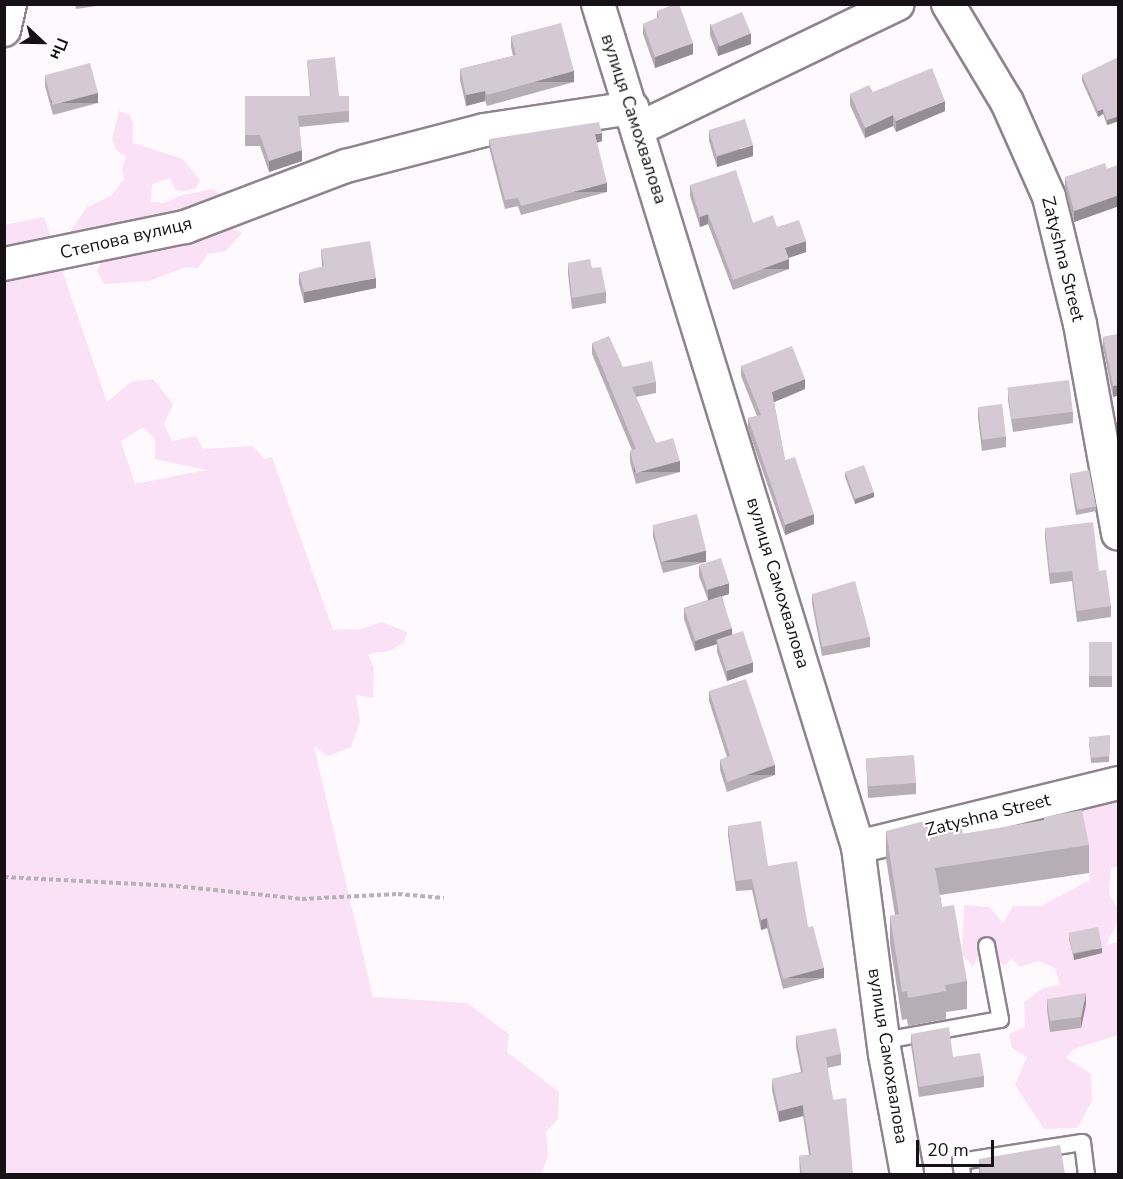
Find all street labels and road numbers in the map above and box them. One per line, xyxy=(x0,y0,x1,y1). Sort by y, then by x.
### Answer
street label: вулиця Самохвалова xyxy=(596,31,672,207)
street label: Zatyshna Street xyxy=(1037,194,1089,324)
street label: Степова вулиця xyxy=(58,212,194,264)
street label: вулиця Самохвалова xyxy=(742,495,814,671)
street label: Zatyshna Street xyxy=(923,789,1053,841)
street label: вулиця Самохвалова xyxy=(863,967,913,1145)

